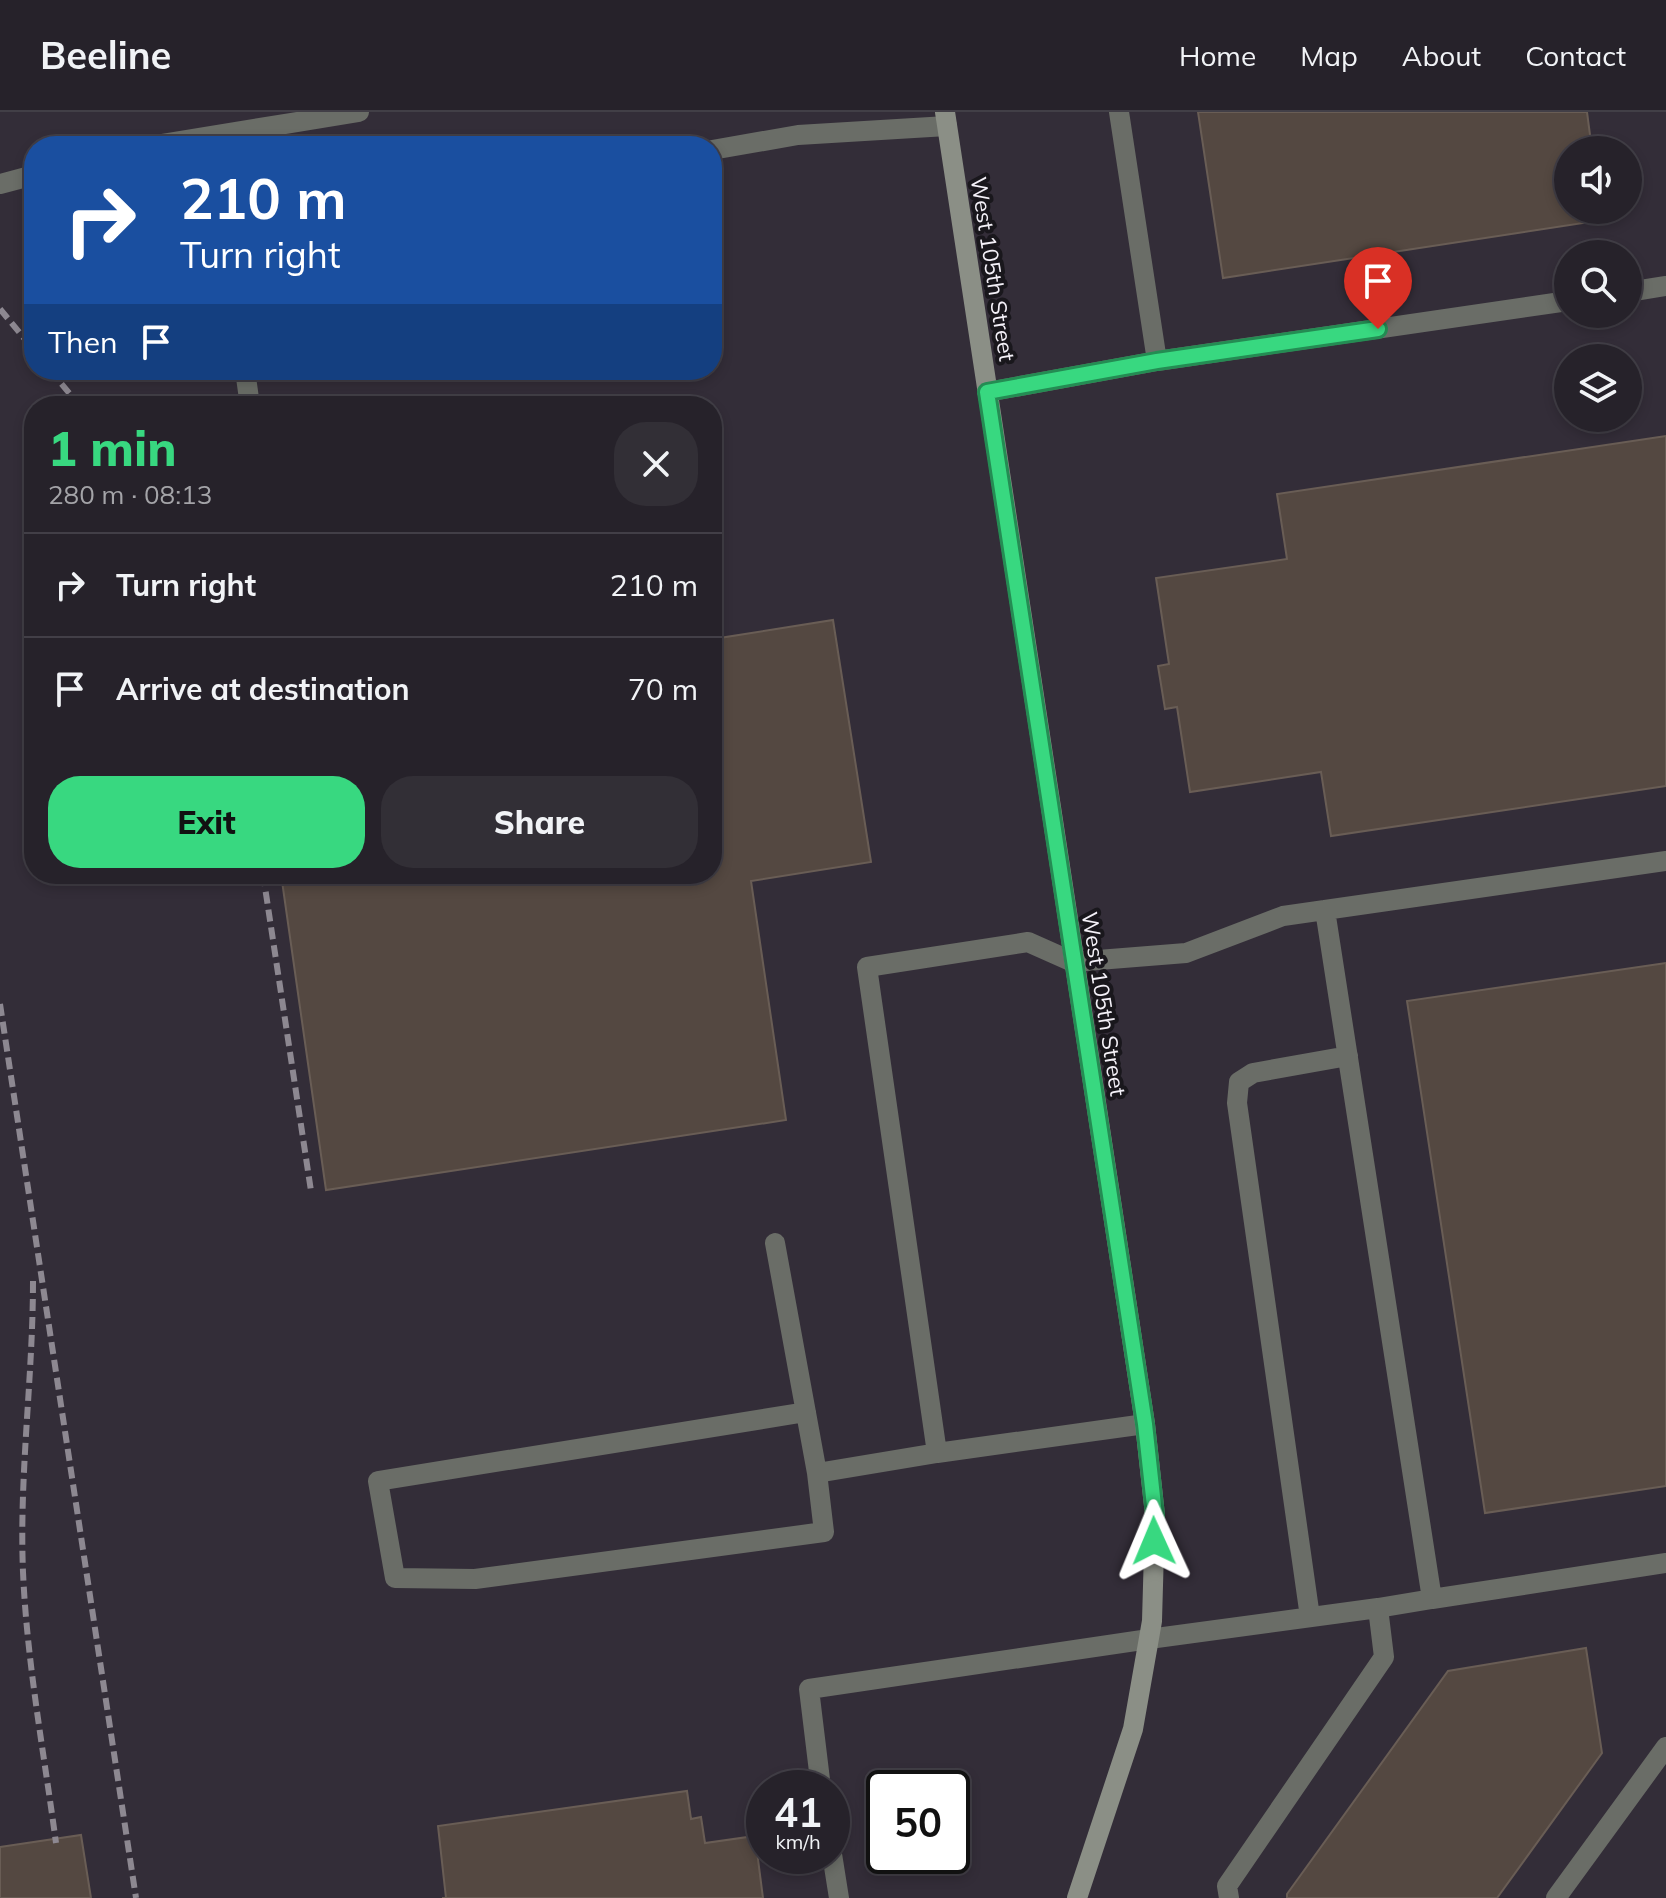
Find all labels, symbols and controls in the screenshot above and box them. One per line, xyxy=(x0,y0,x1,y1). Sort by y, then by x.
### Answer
text: Beeline xyxy=(40,31,171,79)
text: Home xyxy=(1179,38,1256,73)
text: Map xyxy=(1300,38,1358,73)
text: About xyxy=(1402,38,1481,73)
text: Contact xyxy=(1525,38,1626,73)
map controls xyxy=(1554,136,1642,432)
button: sound xyxy=(1554,136,1642,224)
text: 210 m xyxy=(180,163,347,233)
icon: right xyxy=(48,168,152,272)
street label: West 105th Street xyxy=(965,175,1021,363)
text: Turn right xyxy=(180,232,341,277)
button: search xyxy=(1554,240,1642,328)
pin xyxy=(1344,247,1412,329)
icon: arrive xyxy=(1356,259,1400,303)
icon: arrive xyxy=(134,320,178,364)
text: Then xyxy=(48,323,118,361)
button: layers xyxy=(1554,344,1642,432)
text: 1 min xyxy=(48,418,177,478)
button: close xyxy=(614,422,698,506)
text: 280 m · 08:13 xyxy=(48,478,212,511)
icon: right xyxy=(48,563,92,607)
text: Turn right xyxy=(116,566,256,604)
text: 210 m xyxy=(610,566,698,604)
icon: arrive xyxy=(48,667,92,711)
text: Arrive at destination xyxy=(116,670,410,708)
text: 70 m xyxy=(628,670,698,708)
button: Exit xyxy=(48,776,365,868)
button: Share xyxy=(381,776,698,868)
street label: West 105th Street xyxy=(1076,910,1132,1098)
position arrow xyxy=(1112,1499,1196,1583)
speed limit sign: 50 xyxy=(866,1770,970,1874)
text: 41 xyxy=(774,1787,822,1837)
text: km/h xyxy=(775,1829,821,1854)

